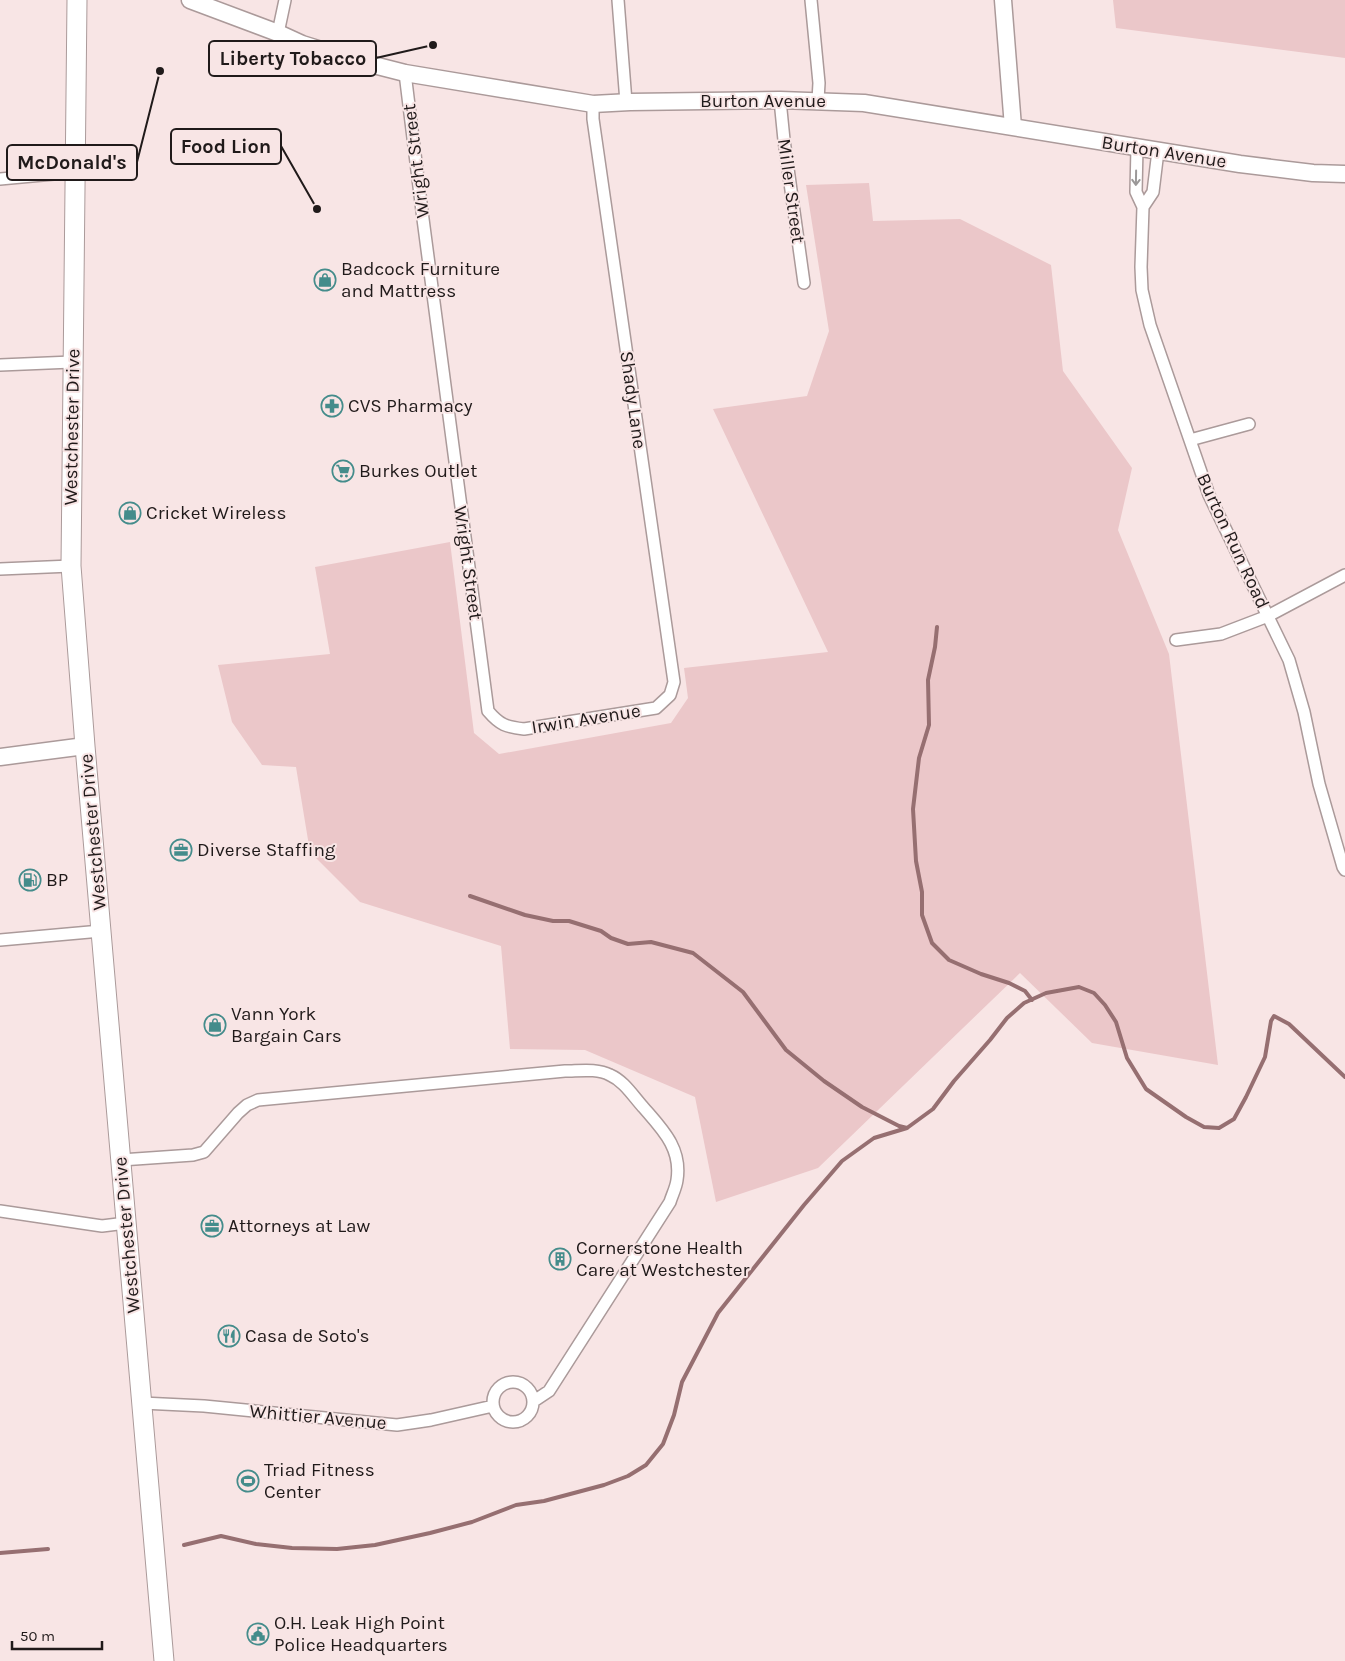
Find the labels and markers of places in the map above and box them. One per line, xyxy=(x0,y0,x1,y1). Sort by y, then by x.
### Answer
callout: Liberty Tobacco xyxy=(209,41,376,76)
callout: Food Lion xyxy=(171,129,281,164)
callout: McDonald's xyxy=(7,145,137,180)
place label: Badcock Furniture and Mattress xyxy=(341,258,500,302)
shop icon: Badcock Furniture and Mattress xyxy=(313,268,337,292)
pharmacy icon: CVS Pharmacy xyxy=(320,394,344,418)
place label: CVS Pharmacy xyxy=(348,395,473,417)
supermarket icon: Burkes Outlet xyxy=(331,459,355,483)
place label: Burkes Outlet xyxy=(359,460,477,482)
shop icon: Cricket Wireless xyxy=(118,501,142,525)
place label: Cricket Wireless xyxy=(146,502,286,524)
office icon: Diverse Staffing xyxy=(169,838,193,862)
place label: Diverse Staffing xyxy=(197,839,336,861)
fuel station icon: BP xyxy=(18,868,42,892)
place label: BP xyxy=(46,869,68,891)
place label: Vann York Bargain Cars xyxy=(231,1003,342,1047)
shop icon: Vann York Bargain Cars xyxy=(203,1013,227,1037)
office icon: Attorneys at Law xyxy=(200,1214,224,1238)
place label: Attorneys at Law xyxy=(228,1215,370,1237)
place label: Cornerstone Health Care at Westchester xyxy=(576,1237,750,1281)
building icon: Cornerstone Health Care at Westchester xyxy=(548,1247,572,1271)
restaurant icon: Casa de Soto's xyxy=(217,1324,241,1348)
place label: Casa de Soto's xyxy=(245,1325,370,1347)
place label: Triad Fitness Center xyxy=(264,1459,375,1503)
sports icon: Triad Fitness Center xyxy=(236,1469,260,1493)
place label: O.H. Leak High Point Police Headquarters xyxy=(274,1612,448,1656)
public building icon: O.H. Leak High Point Police Headquarters xyxy=(246,1622,270,1646)

